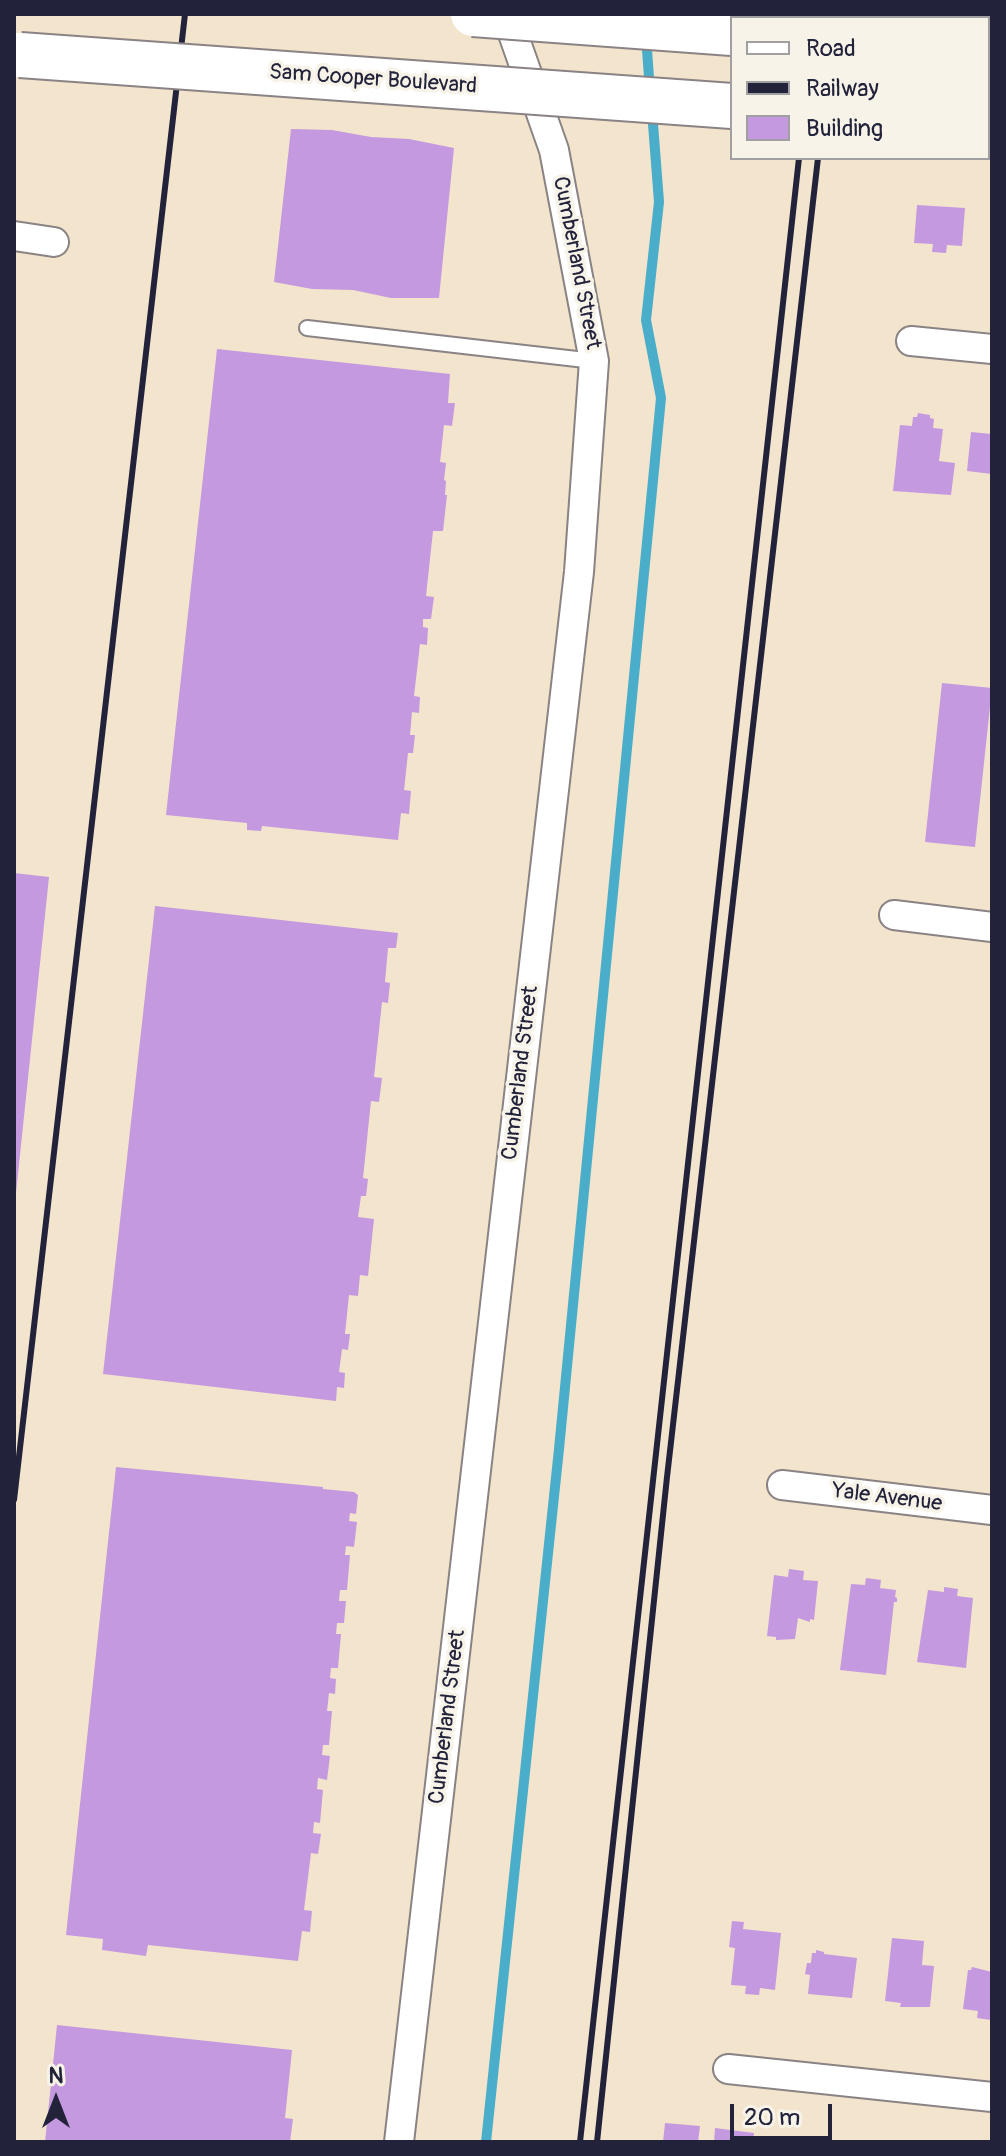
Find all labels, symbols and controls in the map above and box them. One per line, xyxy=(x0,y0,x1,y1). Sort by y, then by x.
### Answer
legend xyxy=(730,16,990,160)
text: Road xyxy=(806,34,856,63)
street label: Sam Cooper Boulevard xyxy=(268,60,478,100)
text: Railway xyxy=(806,74,879,103)
text: Building xyxy=(806,114,883,143)
street label: Cumberland Street xyxy=(546,174,606,352)
street label: Cumberland Street xyxy=(497,984,545,1162)
street label: Yale Avenue xyxy=(830,1478,944,1518)
street label: Cumberland Street xyxy=(424,1628,472,1806)
north arrow xyxy=(16,2060,96,2140)
text: N xyxy=(49,2062,63,2090)
scale bar xyxy=(734,2088,836,2138)
text: 20 m xyxy=(744,2103,800,2132)

